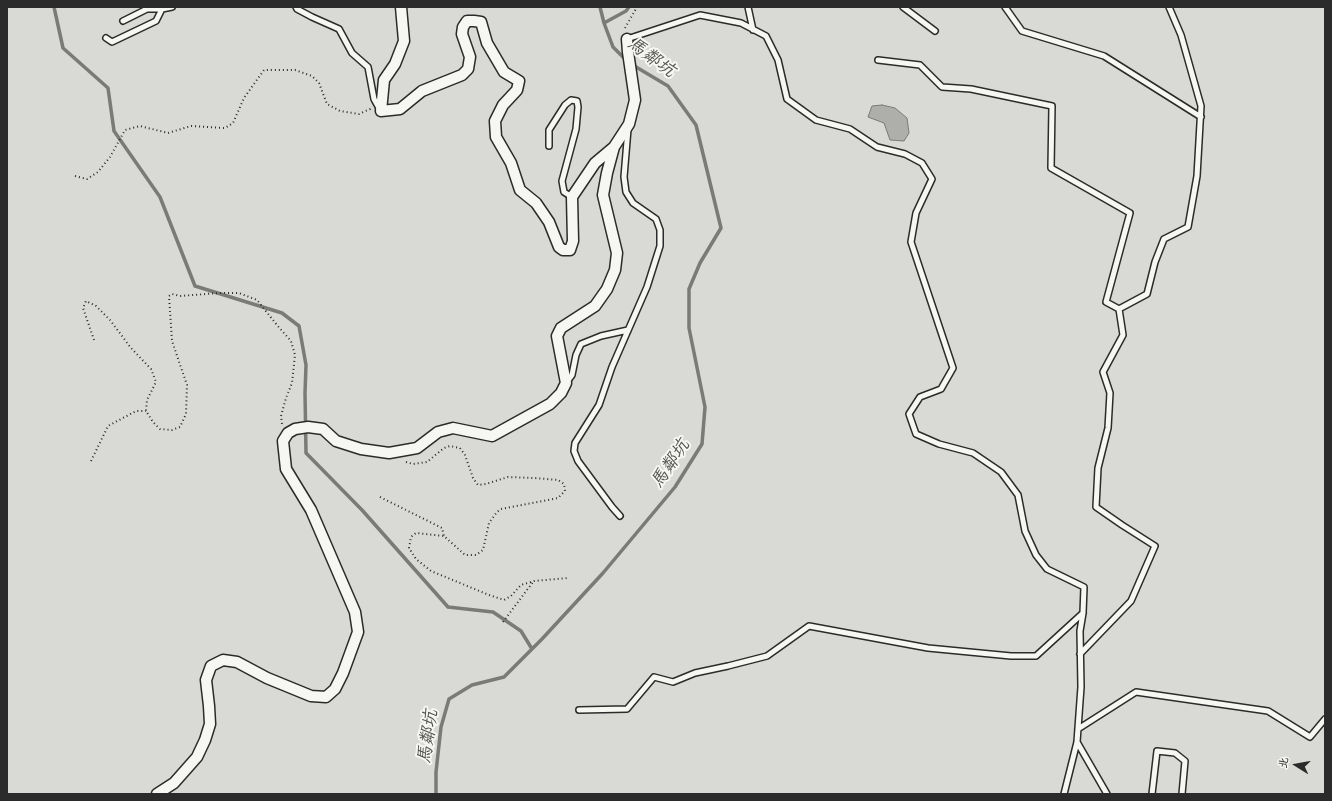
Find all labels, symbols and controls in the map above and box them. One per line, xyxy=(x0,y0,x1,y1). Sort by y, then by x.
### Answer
water label: 馬鄰坑 xyxy=(622,34,678,84)
water label: 馬鄰坑 xyxy=(648,437,696,493)
water label: 馬鄰坑 xyxy=(416,709,444,765)
north arrow xyxy=(1276,745,1316,785)
text: 北 xyxy=(1275,756,1293,770)

